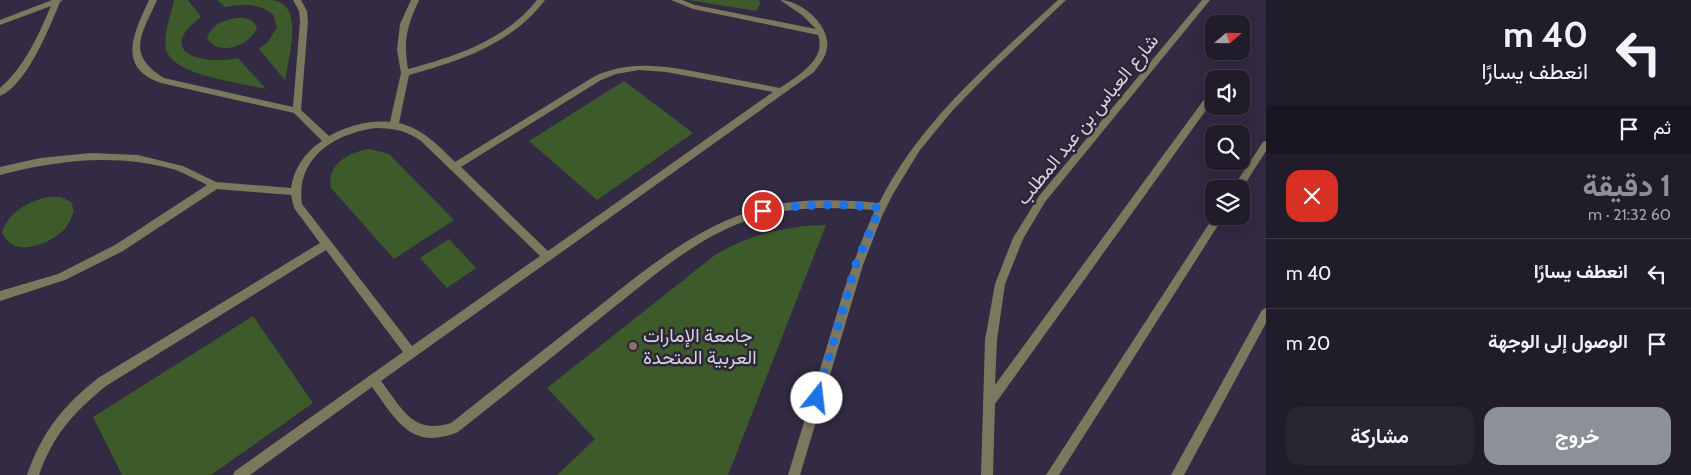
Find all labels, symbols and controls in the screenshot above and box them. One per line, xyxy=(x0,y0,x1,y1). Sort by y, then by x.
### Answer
text: 40 m xyxy=(1503,13,1588,56)
north arrow xyxy=(1205,15,1250,60)
map controls xyxy=(1205,15,1250,225)
icon: left xyxy=(1606,20,1671,85)
street label: شارع العباس بن عبد المطلب xyxy=(1011,29,1164,210)
text: انعطف يسارًا xyxy=(1481,58,1588,85)
button: sound xyxy=(1205,70,1250,115)
icon: arrive xyxy=(1615,115,1643,143)
text: ثم xyxy=(1653,116,1671,139)
button: search xyxy=(1205,125,1250,170)
text: 1 دقيقة xyxy=(1582,167,1671,204)
button: close xyxy=(1286,170,1338,222)
button: layers xyxy=(1205,180,1250,225)
pin xyxy=(742,190,784,232)
icon: arrive xyxy=(749,197,777,225)
text: 60 m · 21:32 xyxy=(1588,205,1671,224)
text: انعطف يسارًا xyxy=(1534,260,1628,283)
icon: left xyxy=(1643,260,1671,288)
text: 40 m xyxy=(1286,262,1331,285)
place label: جامعة الإمارات العربية المتحدة xyxy=(643,324,757,369)
text: الوصول إلى الوجهة xyxy=(1488,330,1628,353)
icon: arrive xyxy=(1643,330,1671,358)
text: 20 m xyxy=(1286,332,1330,355)
marker: جامعة الإمارات العربية المتحدة xyxy=(627,340,639,352)
position arrow xyxy=(790,371,842,423)
button: مشاركة xyxy=(1286,407,1474,465)
button: خروج xyxy=(1484,407,1671,465)

